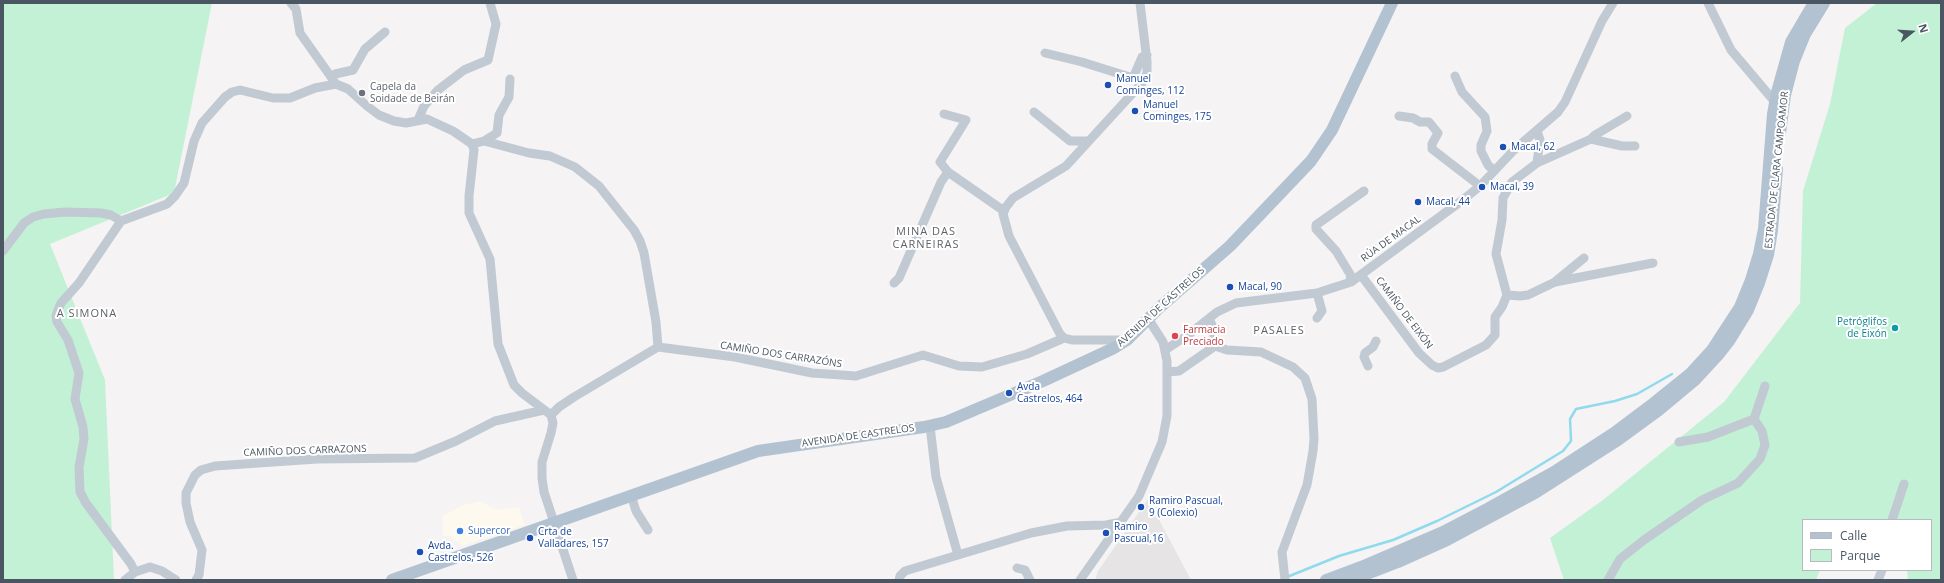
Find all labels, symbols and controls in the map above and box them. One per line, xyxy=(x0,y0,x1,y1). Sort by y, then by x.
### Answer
north arrow xyxy=(1892,12,1932,52)
text: N xyxy=(1915,22,1932,35)
place label: Manuel Cominges, 112 xyxy=(1116,73,1184,96)
marker: Manuel Cominges, 112 xyxy=(1103,80,1113,90)
place label: Capela da Soidade de Beirán xyxy=(370,81,455,104)
marker: Capela da Soidade de Beirán xyxy=(357,88,367,98)
street label: ESTRADA DE CLARA CAMPOAMOR xyxy=(1763,91,1791,249)
place label: Manuel Cominges, 175 xyxy=(1143,99,1211,122)
marker: Manuel Cominges, 175 xyxy=(1130,106,1140,116)
place label: Macal, 62 xyxy=(1511,141,1555,153)
marker: Macal, 62 xyxy=(1498,142,1508,152)
place label: Macal, 39 xyxy=(1490,181,1534,193)
marker: Macal, 39 xyxy=(1477,182,1487,192)
place label: Macal, 44 xyxy=(1426,196,1470,208)
marker: Macal, 44 xyxy=(1413,197,1423,207)
street label: RÚA DE MACAL xyxy=(1359,213,1423,265)
district label: MINA DAS CARNEIRAS xyxy=(893,225,959,251)
street label: AVENIDA DE CASTRELOS xyxy=(1115,265,1207,349)
street label: CAMIÑO DE EIXÓN xyxy=(1373,275,1435,351)
place label: Macal, 90 xyxy=(1238,281,1282,293)
marker: Macal, 90 xyxy=(1225,282,1235,292)
district label: A SIMONA xyxy=(57,307,117,321)
place label: Petróglifos de Eixón xyxy=(1837,316,1887,340)
marker: Petróglifos de Eixón xyxy=(1890,323,1900,333)
place label: Farmacia Preciado xyxy=(1183,324,1225,348)
district label: PASALES xyxy=(1253,324,1305,338)
marker: Farmacia Preciado xyxy=(1170,331,1180,341)
street label: CAMIÑO DOS CARRAZÓNS xyxy=(719,339,843,371)
place label: Avda Castrelos, 464 xyxy=(1017,381,1083,404)
marker: Avda Castrelos, 464 xyxy=(1004,388,1014,398)
street label: AVENIDA DE CASTRELOS xyxy=(801,422,915,450)
street label: CAMIÑO DOS CARRAZONS xyxy=(243,443,367,459)
place label: Ramiro Pascual, 9 (Colexio) xyxy=(1149,495,1223,518)
marker: Ramiro Pascual, 9 (Colexio) xyxy=(1136,502,1146,512)
legend xyxy=(1802,519,1932,571)
place label: Ramiro Pascual,16 xyxy=(1114,521,1163,544)
place label: Supercor xyxy=(468,525,510,537)
marker: Supercor xyxy=(455,526,465,536)
place label: Crta de Valladares, 157 xyxy=(538,526,609,550)
text: Calle xyxy=(1840,527,1867,544)
marker: Ramiro Pascual,16 xyxy=(1101,528,1111,538)
marker: Crta de Valladares, 157 xyxy=(525,533,535,543)
place label: Avda. Castrelos, 526 xyxy=(428,540,494,564)
marker: Avda. Castrelos, 526 xyxy=(415,547,425,557)
text: Parque xyxy=(1840,547,1880,564)

